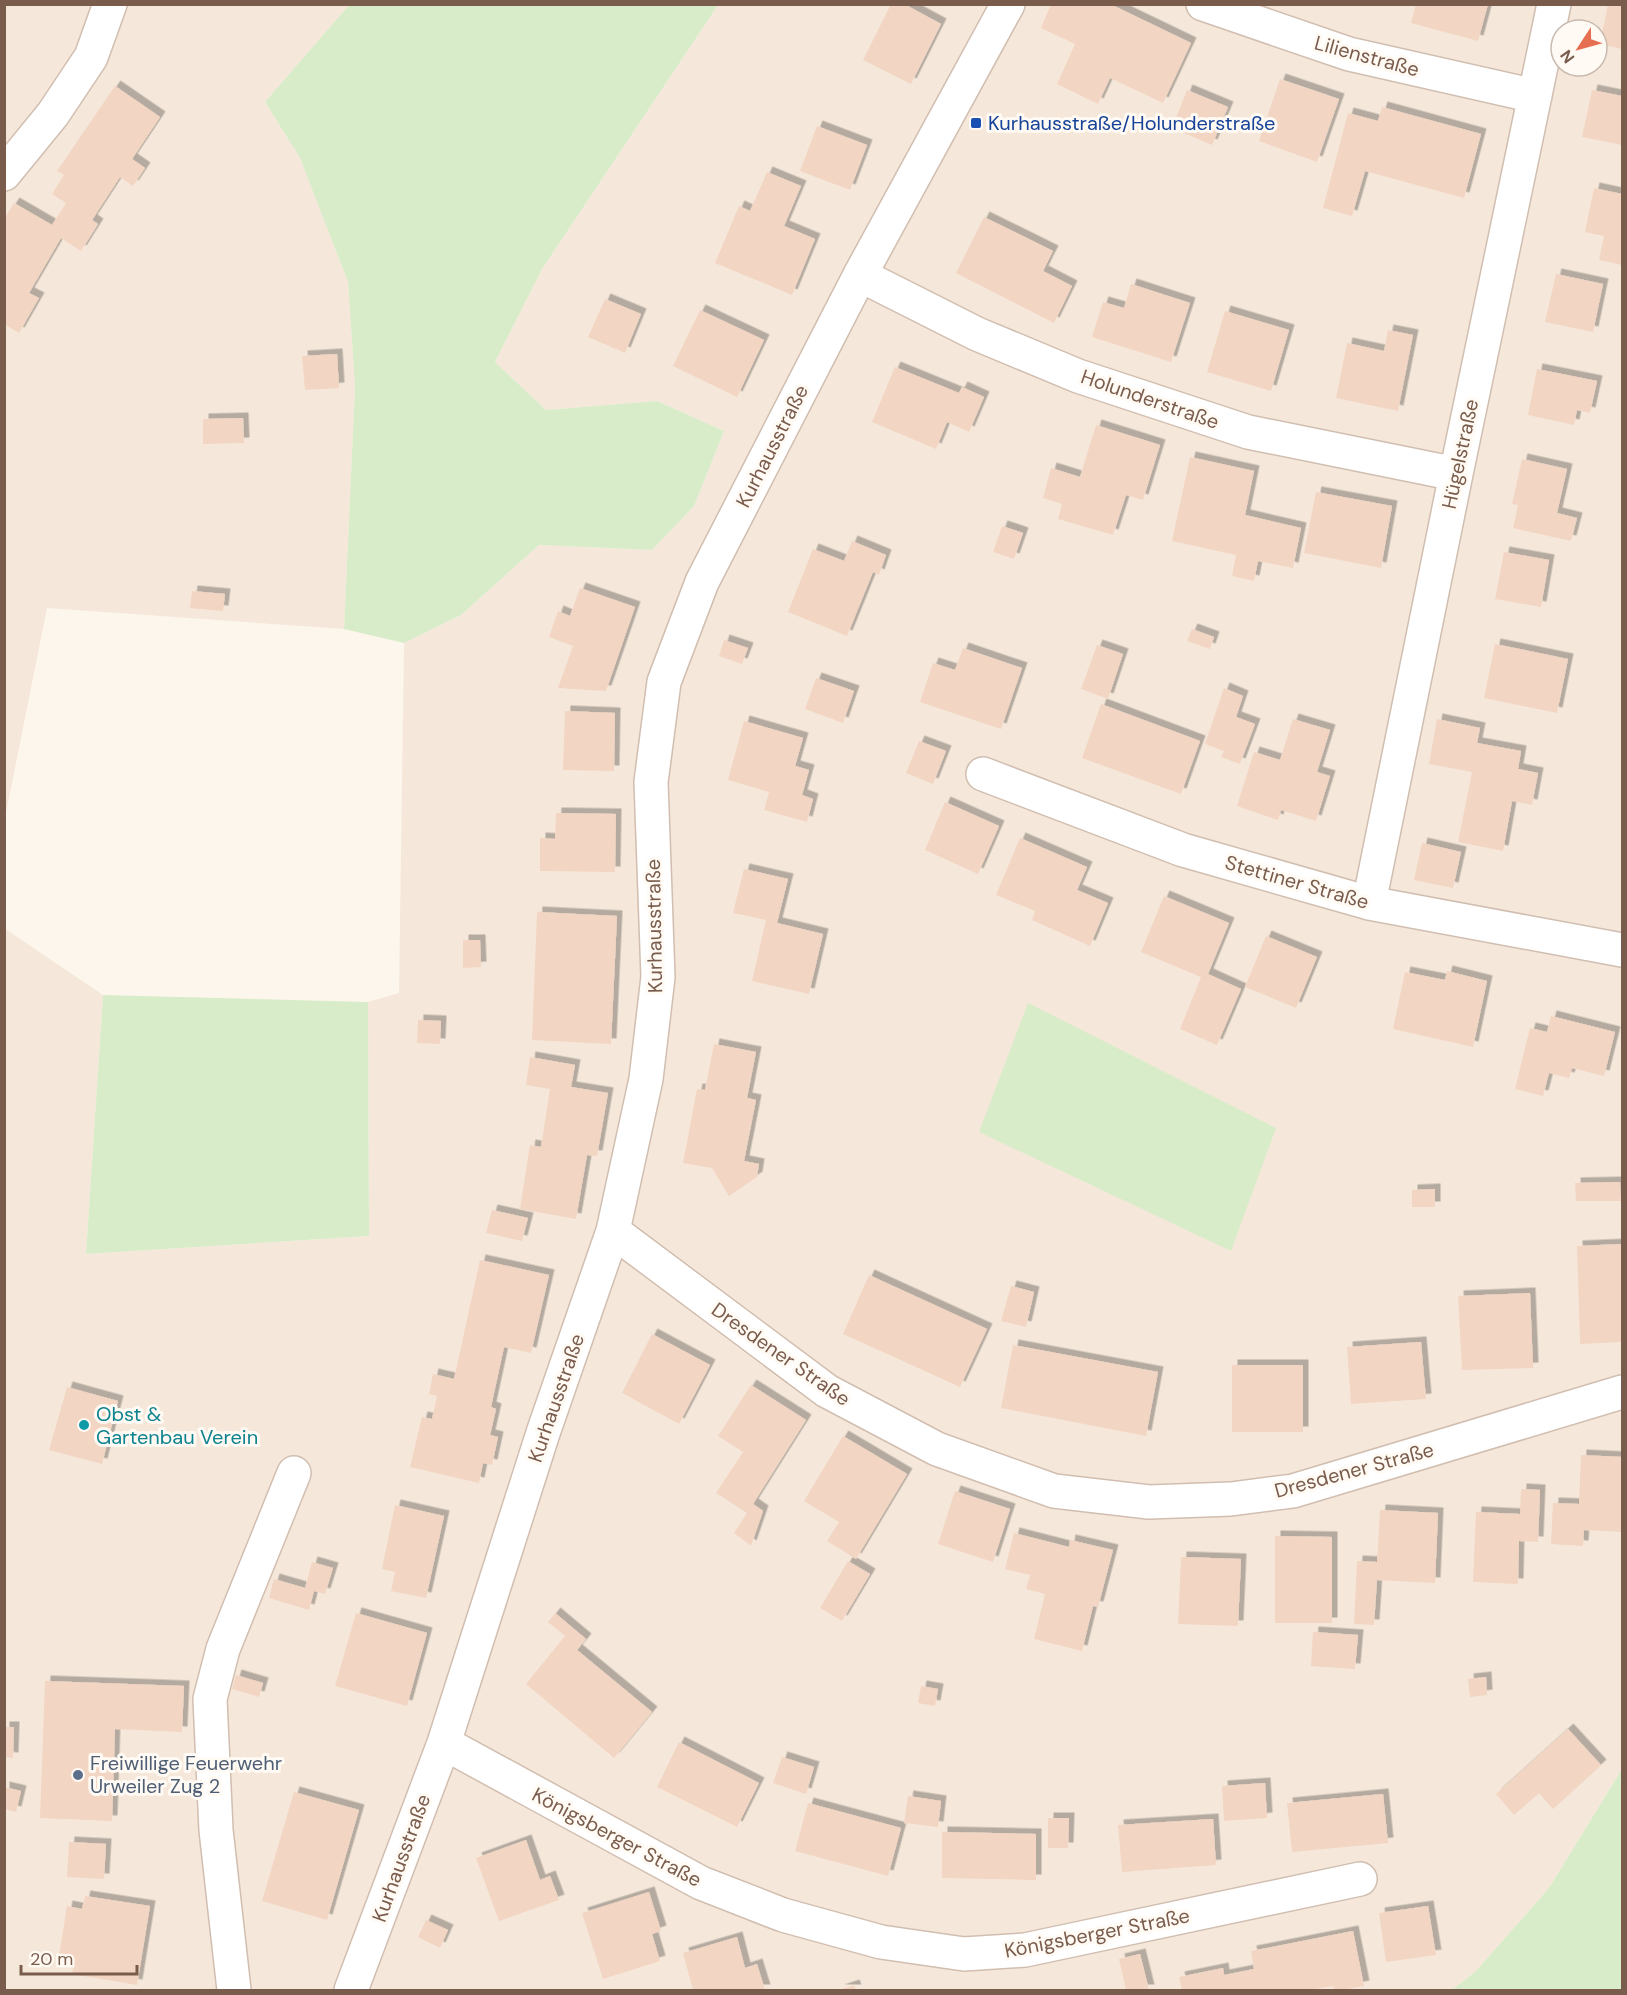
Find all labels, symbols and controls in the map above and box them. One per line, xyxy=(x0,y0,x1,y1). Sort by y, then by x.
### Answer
north arrow xyxy=(1549,18,1609,78)
street label: Lilienstraße xyxy=(1312,30,1422,82)
text: N xyxy=(1555,46,1579,67)
place label: Kurhausstraße/Holunderstraße xyxy=(988,110,1275,136)
marker: Kurhausstraße/Holunderstraße xyxy=(969,116,983,130)
street label: Holunderstraße xyxy=(1078,363,1222,435)
street label: Kurhausstraße xyxy=(730,380,814,512)
street label: Hügelstraße xyxy=(1436,397,1484,511)
street label: Stettiner Straße xyxy=(1222,849,1372,915)
street label: Kurhausstraße xyxy=(640,859,668,993)
street label: Dresdener Straße xyxy=(707,1296,855,1412)
street label: Kurhausstraße xyxy=(522,1330,590,1466)
place label: Obst & Gartenbau Verein xyxy=(96,1401,258,1450)
marker: Obst & Gartenbau Verein xyxy=(77,1418,91,1432)
street label: Dresdener Straße xyxy=(1272,1436,1436,1504)
place label: Freiwillige Feuerwehr Urweiler Zug 2 xyxy=(90,1750,282,1799)
marker: Freiwillige Feuerwehr Urweiler Zug 2 xyxy=(71,1768,85,1782)
street label: Königsberger Straße xyxy=(528,1781,706,1893)
street label: Kurhausstraße xyxy=(366,1791,436,1925)
street label: Königsberger Straße xyxy=(1002,1902,1192,1964)
scale bar xyxy=(21,1938,136,1976)
text: 20 m xyxy=(30,1947,73,1971)

